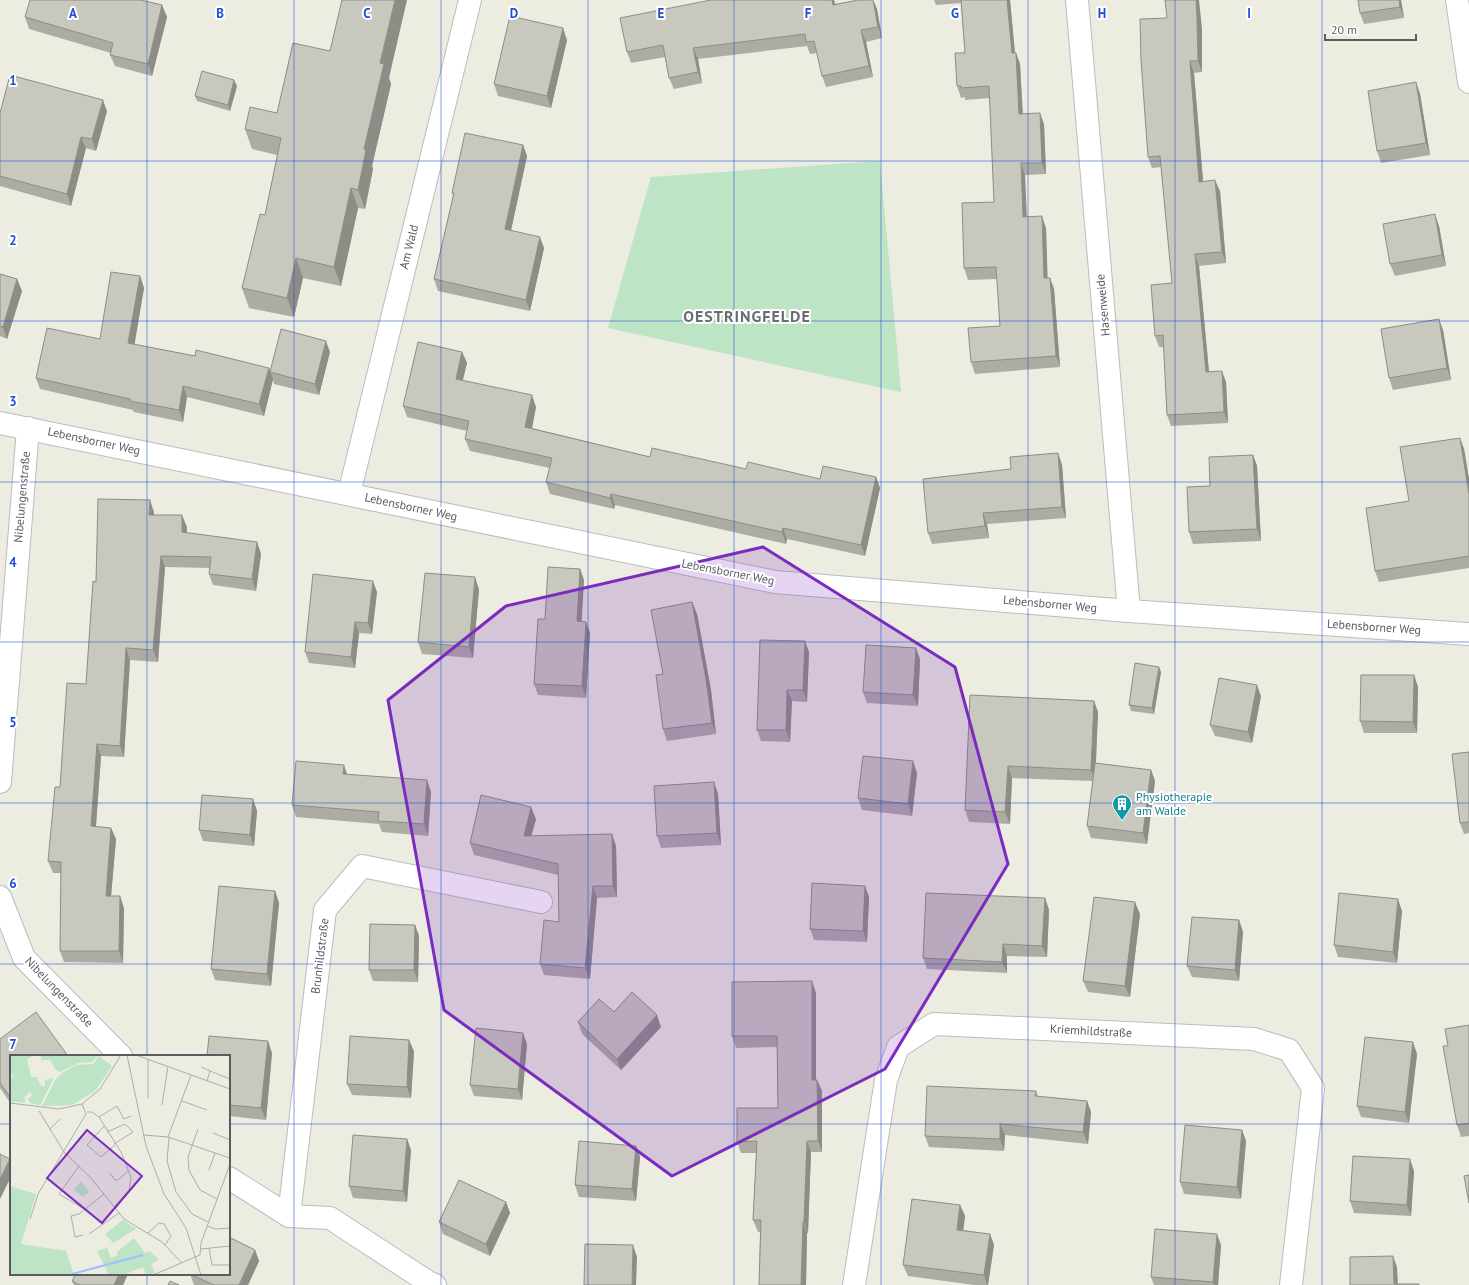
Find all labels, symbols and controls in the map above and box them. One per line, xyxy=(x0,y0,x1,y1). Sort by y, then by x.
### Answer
text: A xyxy=(69,5,77,22)
text: B xyxy=(216,5,224,22)
text: C xyxy=(363,5,371,22)
text: D xyxy=(510,5,518,22)
text: E xyxy=(658,5,665,22)
text: F xyxy=(805,5,812,22)
text: G xyxy=(951,5,959,22)
text: H xyxy=(1098,5,1106,22)
text: I xyxy=(1247,5,1251,22)
scale bar xyxy=(1325,16,1416,42)
text: 20 m xyxy=(1331,22,1357,37)
text: 1 xyxy=(9,72,17,89)
street label: Am Wald xyxy=(396,223,421,271)
text: 2 xyxy=(9,232,17,249)
street label: Hasenweide xyxy=(1092,273,1113,337)
district label: OESTRINGFELDE xyxy=(683,306,811,326)
text: 3 xyxy=(9,393,17,410)
street label: Lebensborner Weg xyxy=(46,423,142,458)
street label: Nibelungenstraße xyxy=(10,451,33,543)
street label: Lebensborner Weg xyxy=(363,489,459,524)
text: 4 xyxy=(9,554,17,571)
street label: Lebensborner Weg xyxy=(680,555,776,588)
street label: Lebensborner Weg xyxy=(1002,592,1098,615)
street label: Lebensborner Weg xyxy=(1326,616,1422,637)
text: 5 xyxy=(9,714,17,731)
place label: Physiotherapie am Walde xyxy=(1136,789,1212,818)
building icon: Physiotherapie am Walde xyxy=(1111,793,1133,821)
text: 6 xyxy=(9,875,17,892)
street label: Brunhildstraße xyxy=(307,917,332,995)
street label: Nibelungenstraße xyxy=(22,953,97,1030)
street label: Kriemhildstraße xyxy=(1050,1021,1132,1040)
text: 7 xyxy=(9,1036,17,1053)
inset map xyxy=(10,1055,230,1275)

